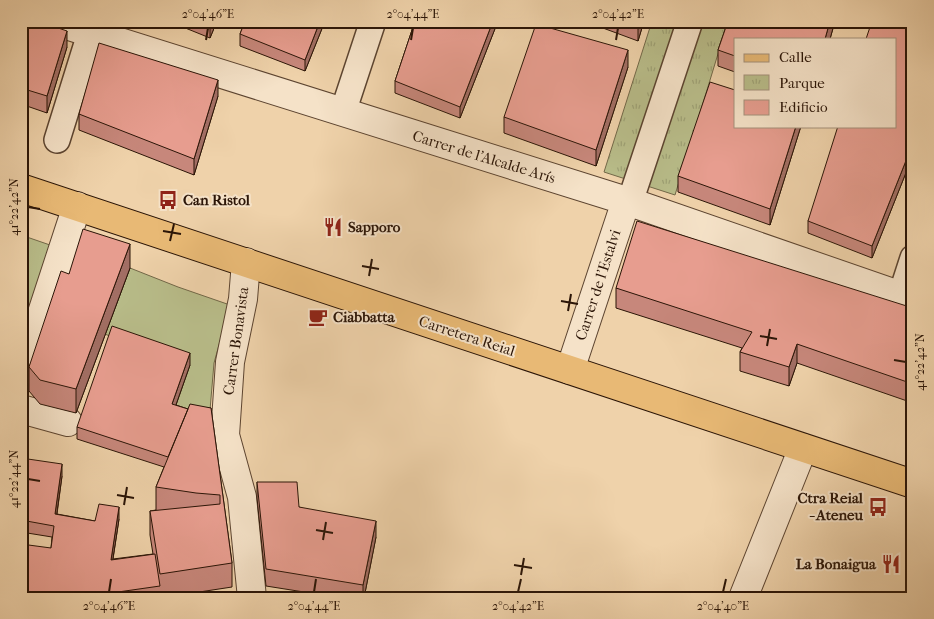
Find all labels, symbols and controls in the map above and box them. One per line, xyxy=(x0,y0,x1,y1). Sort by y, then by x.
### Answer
text: 2°04'46"E xyxy=(182,7,234,21)
text: 2°04'44"E xyxy=(387,7,439,21)
text: 2°04'42"E xyxy=(592,7,644,21)
legend xyxy=(734,38,896,128)
text: Calle xyxy=(779,48,812,66)
text: Parque xyxy=(779,74,825,92)
text: Edificio xyxy=(779,98,828,116)
street label: Carrer de l'Alcalde Arís xyxy=(410,127,558,187)
text: 41°22'42"N xyxy=(7,178,21,236)
bus stop icon: Can Ristol xyxy=(157,189,179,211)
place label: Can Ristol xyxy=(183,191,251,209)
restaurant icon: Sapporo xyxy=(322,216,344,238)
place label: Sapporo xyxy=(348,218,401,236)
street label: Carrer de l'Estalvi xyxy=(572,227,625,343)
street label: Carrer Bonavista xyxy=(219,285,253,396)
cafe icon: Ciabbatta xyxy=(307,306,329,328)
place label: Ciabbatta xyxy=(333,308,396,326)
street label: Carretera Reial xyxy=(417,312,517,360)
text: 41°22'42"N xyxy=(913,333,927,391)
text: 41°22'44"N xyxy=(7,450,21,508)
place label: Ctra Reial - Ateneu xyxy=(797,489,864,524)
bus stop icon: Ctra Reial - Ateneu xyxy=(867,496,889,518)
restaurant icon: La Bonaigua xyxy=(880,553,902,575)
place label: La Bonaigua xyxy=(796,555,877,573)
text: 2°04'46"E xyxy=(83,599,135,613)
text: 2°04'44"E xyxy=(288,599,340,613)
text: 2°04'42"E xyxy=(492,599,544,613)
text: 2°04'40"E xyxy=(697,599,749,613)

